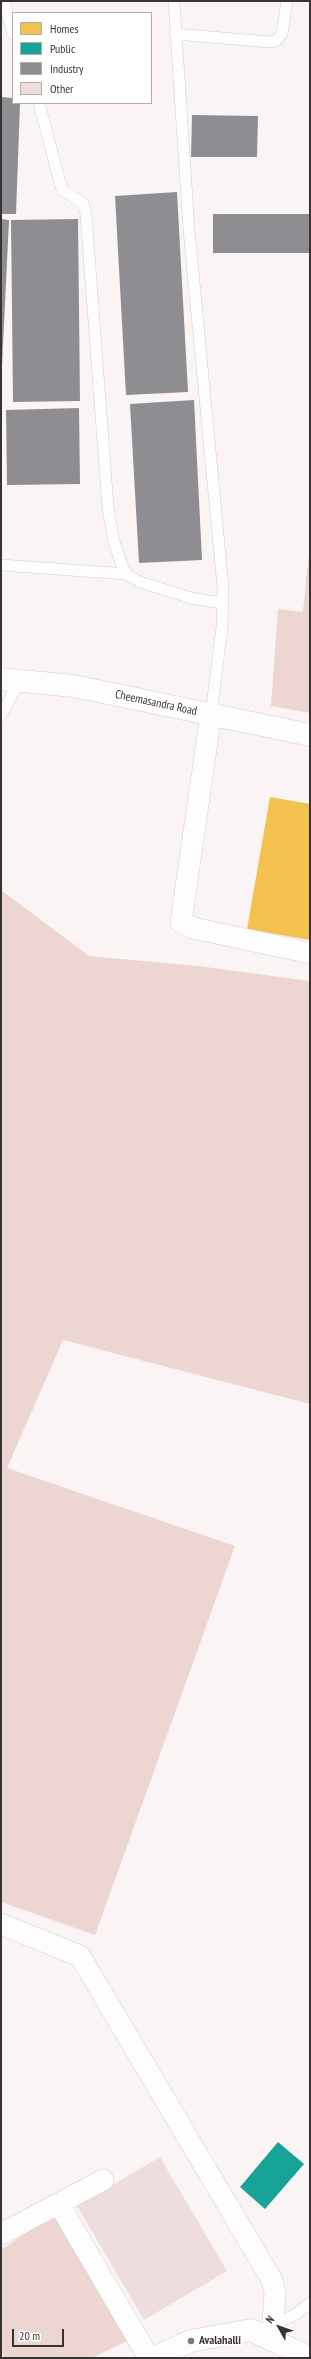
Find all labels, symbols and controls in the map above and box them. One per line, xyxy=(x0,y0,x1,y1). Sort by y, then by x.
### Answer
legend xyxy=(12,12,152,104)
text: Homes xyxy=(50,21,78,36)
text: Public xyxy=(50,41,75,56)
text: Industry xyxy=(50,61,84,76)
text: Other xyxy=(50,81,73,96)
street label: Cheemasandra Road xyxy=(114,687,198,719)
north arrow xyxy=(259,2307,299,2347)
text: N xyxy=(263,2313,277,2326)
scale bar xyxy=(14,2321,66,2347)
text: 20 m xyxy=(19,2328,40,2343)
place label: Avalahalli xyxy=(199,2334,241,2348)
marker: Avalahalli xyxy=(186,2336,196,2346)

